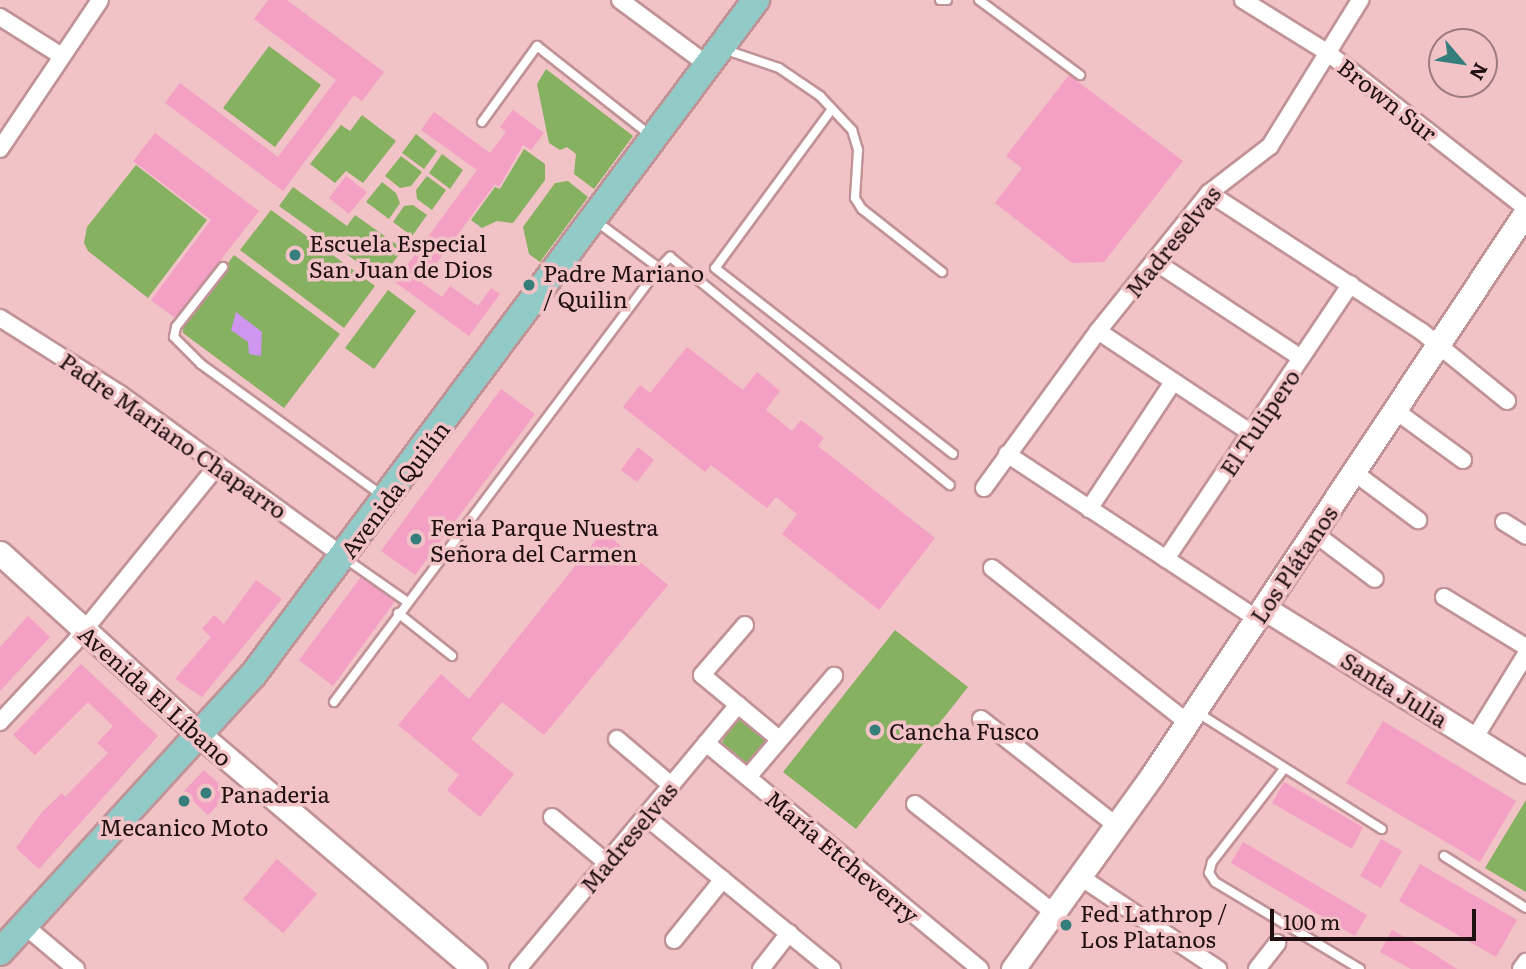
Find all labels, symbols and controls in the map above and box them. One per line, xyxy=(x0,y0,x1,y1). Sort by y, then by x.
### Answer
north arrow xyxy=(1428,28,1498,98)
street label: Brown Sur xyxy=(1333,52,1443,146)
text: N xyxy=(1464,58,1496,86)
street label: Madreselvas xyxy=(1119,180,1225,302)
place label: Escuela Especial San Juan de Dios xyxy=(309,228,492,282)
marker: Escuela Especial San Juan de Dios xyxy=(287,247,303,263)
place label: Padre Mariano / Quilin xyxy=(543,258,704,312)
marker: Padre Mariano / Quilin xyxy=(521,277,537,293)
street label: Padre Mariano Chaparro xyxy=(55,346,293,524)
street label: El Tulipero xyxy=(1213,363,1305,481)
street label: Avenida Quilín xyxy=(334,415,454,563)
street label: Los Plátanos xyxy=(1244,500,1342,628)
place label: Feria Parque Nuestra Señora del Carmen xyxy=(430,512,659,566)
marker: Feria Parque Nuestra Señora del Carmen xyxy=(408,531,424,547)
street label: Avenida El Líbano xyxy=(74,619,238,771)
street label: Santa Julia xyxy=(1336,645,1454,733)
place label: Cancha Fusco xyxy=(889,716,1039,744)
marker: Cancha Fusco xyxy=(867,722,883,738)
street label: Madreselvas xyxy=(574,776,682,898)
place label: Panaderia xyxy=(220,779,330,807)
street label: María Etcheverry xyxy=(761,784,925,928)
marker: Panaderia xyxy=(198,785,214,801)
marker: Mecanico Moto xyxy=(176,793,192,809)
place label: Mecanico Moto xyxy=(100,812,268,840)
scale bar xyxy=(1274,895,1480,939)
place label: Fed Lathrop / Los Platanos xyxy=(1080,898,1227,952)
text: 100 m xyxy=(1283,905,1340,936)
marker: Fed Lathrop / Los Platanos xyxy=(1058,917,1074,933)

